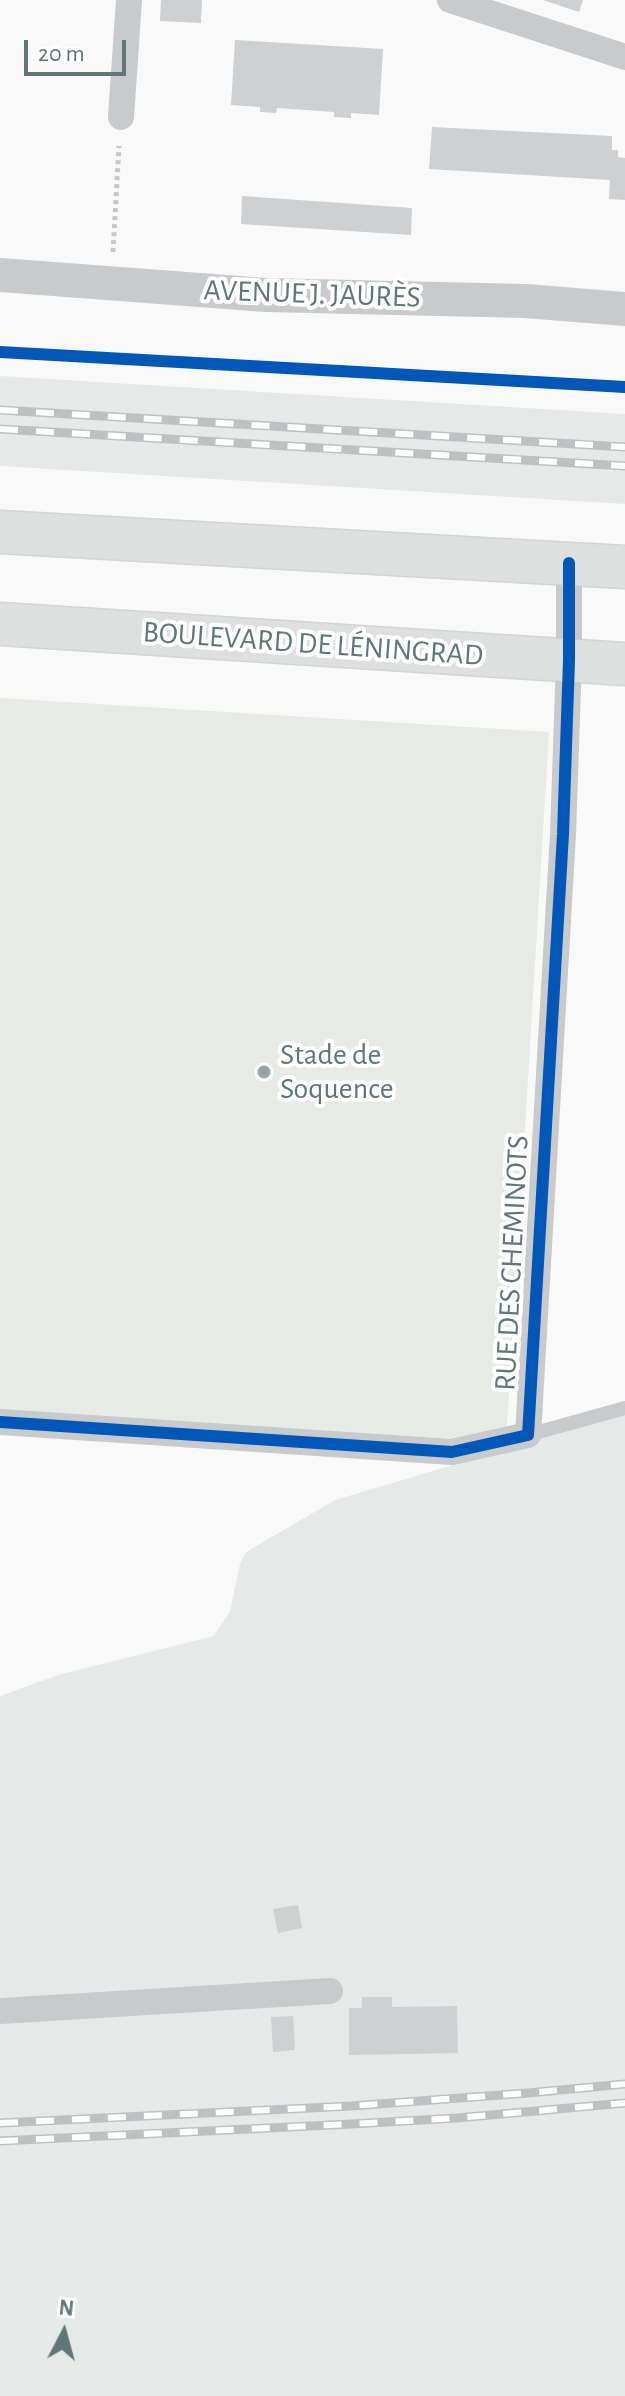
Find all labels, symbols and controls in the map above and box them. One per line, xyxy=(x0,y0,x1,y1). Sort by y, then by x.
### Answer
scale bar xyxy=(28,24,130,74)
text: 20 m xyxy=(38,42,85,66)
street label: AVENUE J. JAURÈS xyxy=(203,272,421,316)
street label: BOULEVARD DE LÉNINGRAD xyxy=(142,614,484,674)
place label: Stade de Soquence xyxy=(280,1037,394,1108)
marker: Stade de Soquence xyxy=(255,1063,273,1081)
street label: RUE DES CHEMINOTS xyxy=(487,1134,537,1392)
north arrow xyxy=(24,2292,104,2372)
text: N xyxy=(58,2296,75,2320)

